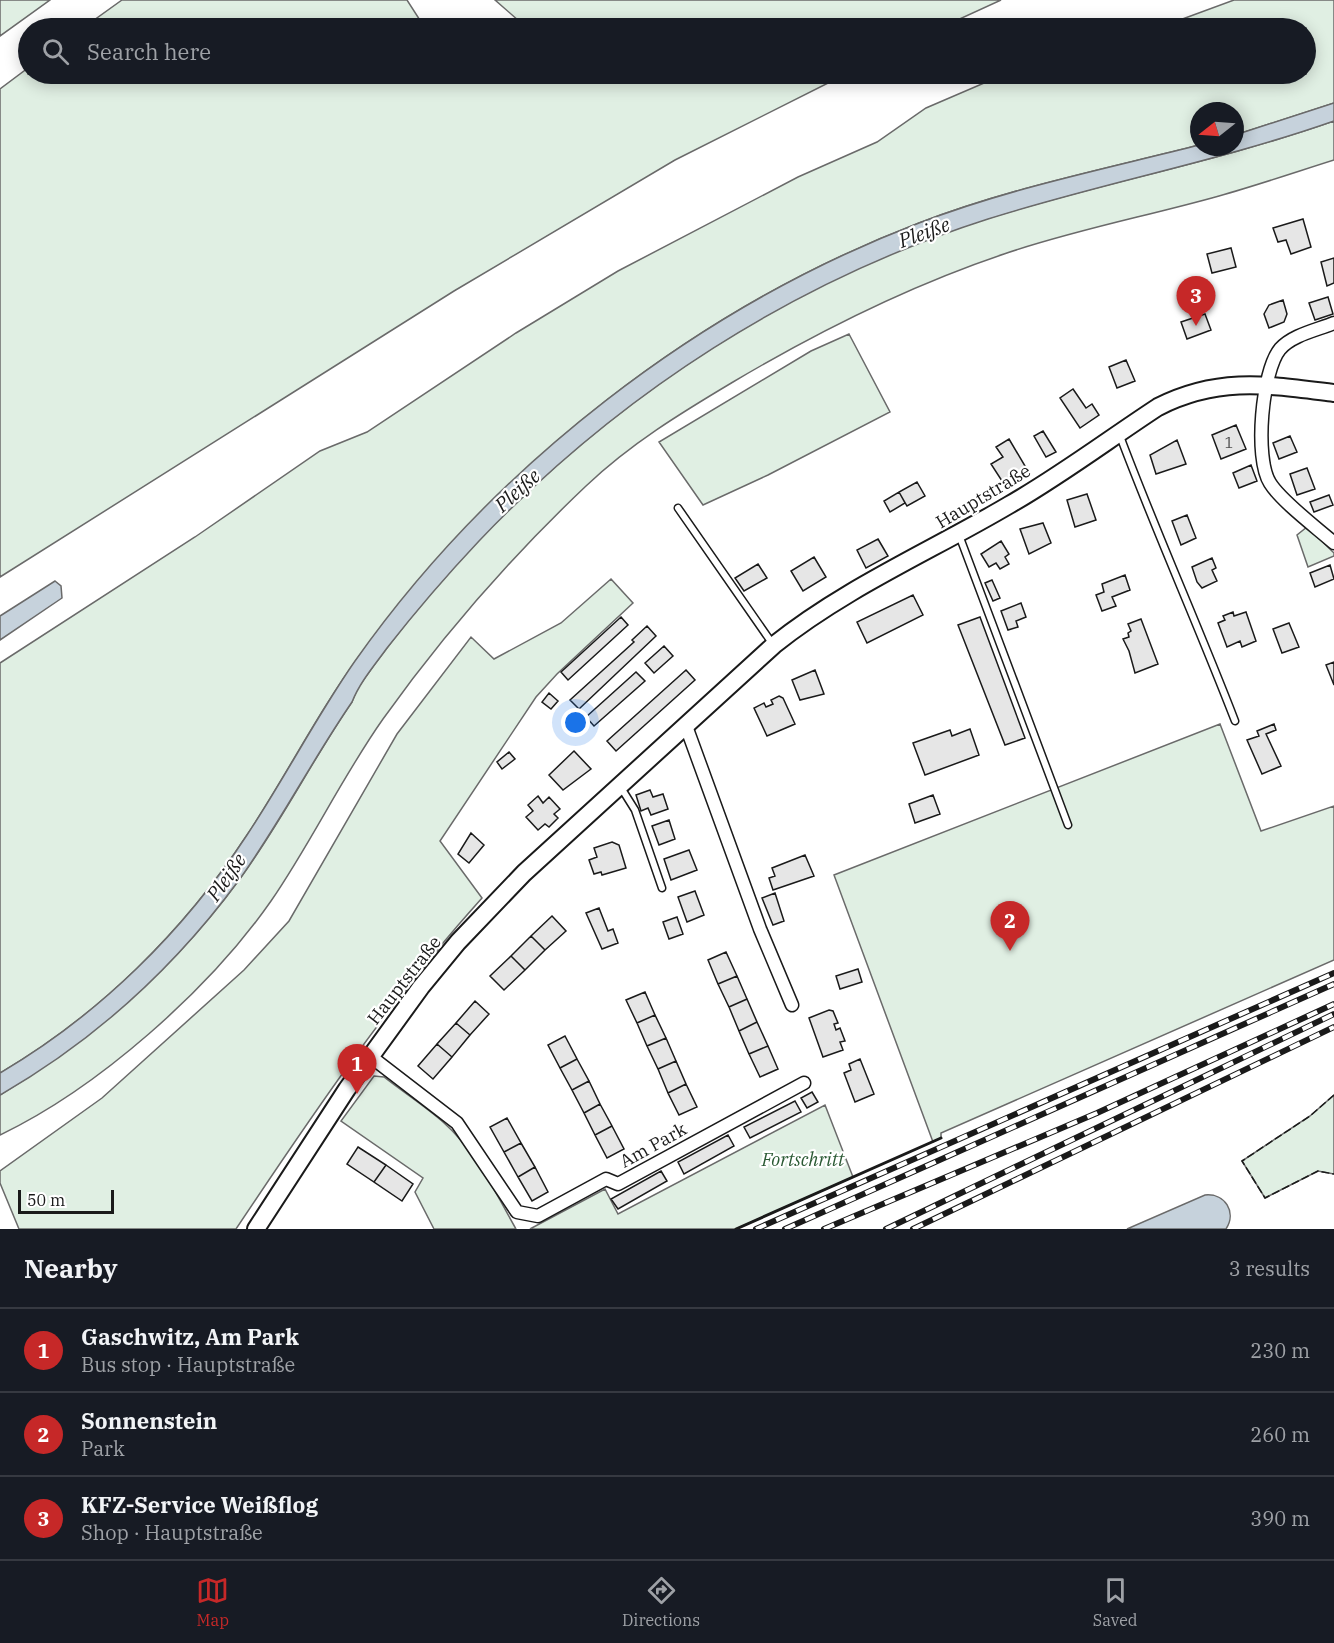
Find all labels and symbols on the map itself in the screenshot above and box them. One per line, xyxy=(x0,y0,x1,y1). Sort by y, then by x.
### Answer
north arrow xyxy=(1190,102,1244,156)
water label: Pleiße xyxy=(894,210,953,254)
pin: 3 xyxy=(1176,276,1216,326)
house number: 1 xyxy=(1224,433,1234,452)
street label: Hauptstraße xyxy=(931,459,1035,533)
water label: Pleiße xyxy=(488,462,546,518)
your location xyxy=(561,708,590,737)
water label: Pleiße xyxy=(199,848,252,907)
pin: 2 xyxy=(990,902,1030,951)
street label: Hauptstraße xyxy=(362,931,446,1029)
pin: 1 xyxy=(338,1044,376,1094)
street label: Am Park xyxy=(616,1117,691,1173)
park label: Fortschritt xyxy=(761,1148,845,1171)
scale bar xyxy=(18,1187,114,1214)

